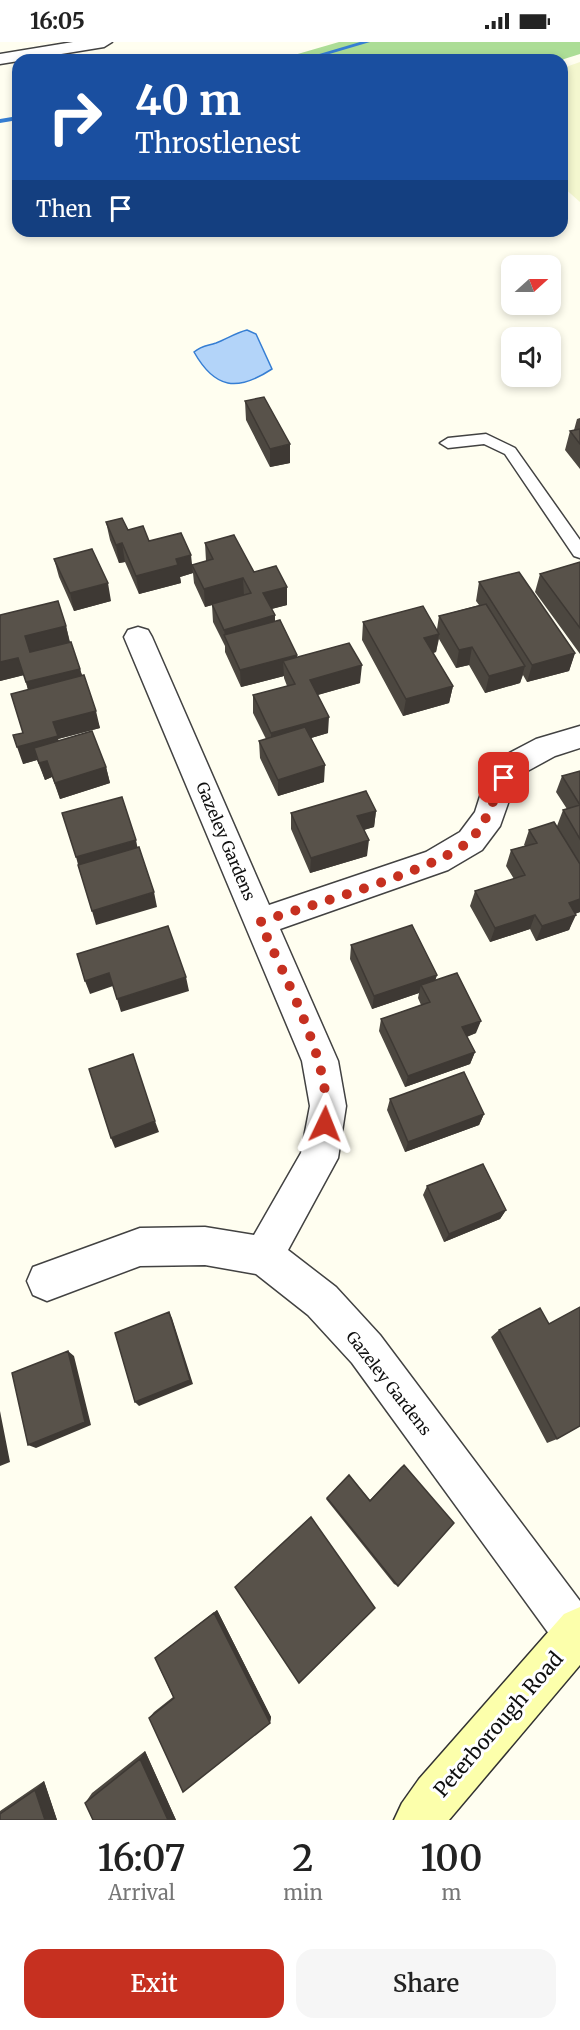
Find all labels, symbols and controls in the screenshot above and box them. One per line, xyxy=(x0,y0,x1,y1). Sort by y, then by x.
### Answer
text: 16:05 xyxy=(30,7,85,35)
text: 40 m xyxy=(135,74,241,126)
icon: right xyxy=(36,78,114,156)
text: Throstlenest xyxy=(135,126,301,160)
icon: arrive xyxy=(104,192,137,225)
text: Then xyxy=(36,195,92,223)
north arrow xyxy=(501,255,561,315)
map controls xyxy=(501,255,561,387)
button: sound xyxy=(501,327,561,387)
pin xyxy=(478,752,529,803)
icon: arrive xyxy=(487,761,520,794)
street label: Gazeley Gardens xyxy=(192,779,260,903)
position arrow xyxy=(293,1092,357,1156)
street label: Gazeley Gardens xyxy=(342,1327,436,1439)
street label: Peterborough Road xyxy=(428,1646,568,1802)
text: 16:07 xyxy=(98,1836,186,1881)
text: 2 xyxy=(292,1836,314,1881)
text: 100 xyxy=(420,1836,482,1881)
text: Arrival xyxy=(108,1880,175,1905)
text: min xyxy=(283,1880,323,1905)
text: m xyxy=(441,1880,461,1905)
button: Exit xyxy=(24,1949,284,2018)
button: Share xyxy=(296,1949,556,2018)

